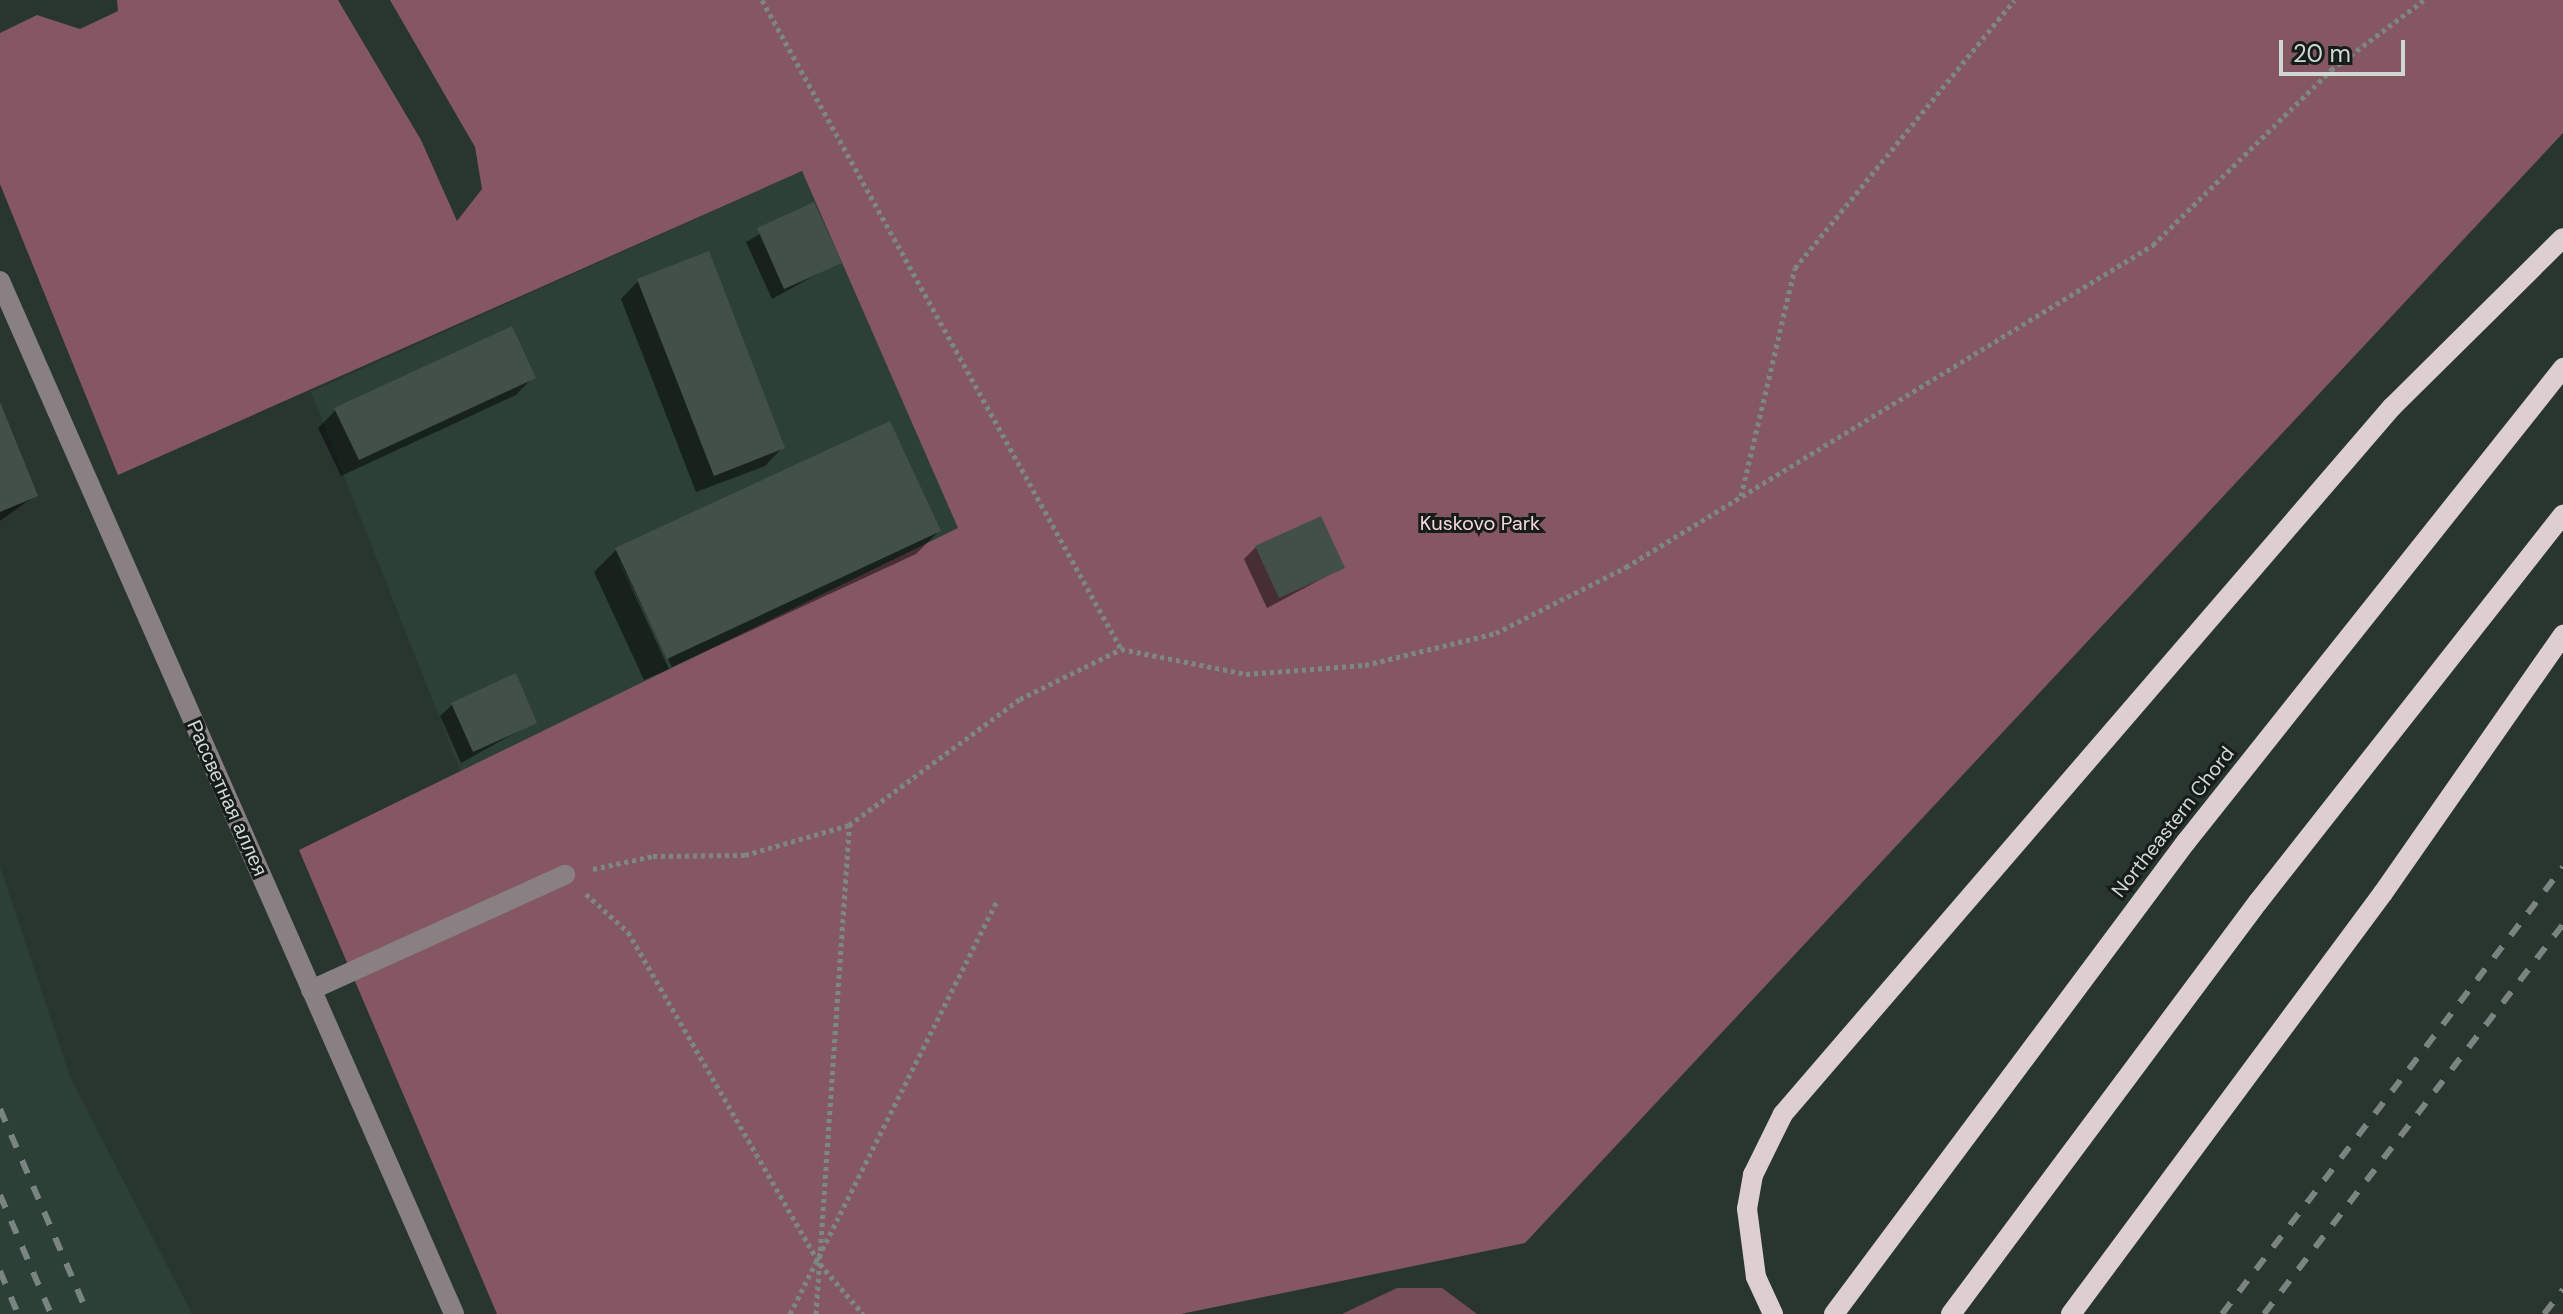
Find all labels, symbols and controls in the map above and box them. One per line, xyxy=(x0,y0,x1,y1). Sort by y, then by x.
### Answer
scale bar xyxy=(2283,24,2409,74)
text: 20 m xyxy=(2293,38,2351,69)
park label: Kuskovo Park xyxy=(1420,511,1540,535)
street label: Рассветная аллея xyxy=(182,716,272,880)
street label: Northeastern Chord xyxy=(2107,742,2239,902)

